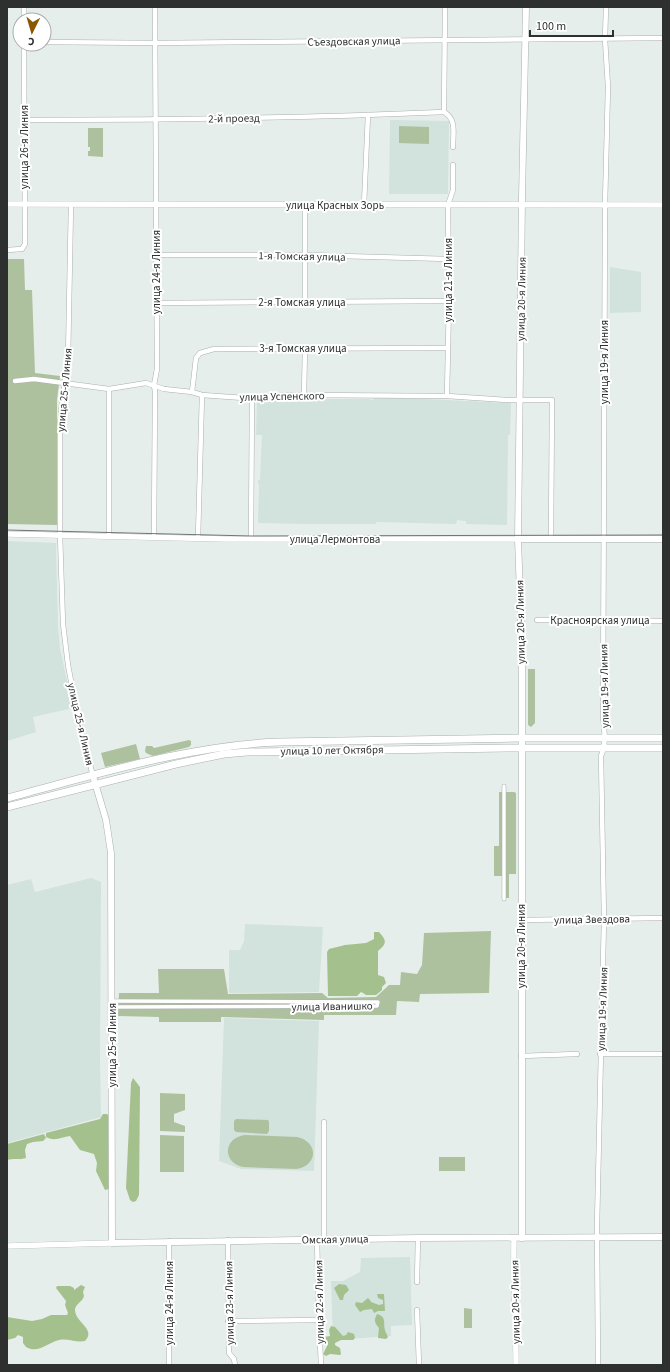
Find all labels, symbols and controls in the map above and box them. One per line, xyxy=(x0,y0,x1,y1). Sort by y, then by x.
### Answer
north arrow xyxy=(12,12,52,52)
scale bar xyxy=(530,12,613,38)
text: 100 m xyxy=(536,18,566,35)
street label: Съездовская улица xyxy=(307,33,401,50)
text: С xyxy=(27,34,35,49)
street label: улица 26-я Линия xyxy=(17,105,32,189)
street label: 2-й проезд xyxy=(208,111,260,126)
street label: улица Красных Зорь xyxy=(286,198,384,213)
street label: улица 24-я Линия xyxy=(149,230,164,314)
street label: улица 21-я Линия xyxy=(441,238,456,322)
street label: 1-я Томская улица xyxy=(258,248,346,265)
street label: улица 20-я Линия xyxy=(513,257,530,341)
street label: 2-я Томская улица xyxy=(258,295,346,310)
street label: улица 19-я Линия xyxy=(597,320,612,404)
street label: 3-я Томская улица xyxy=(259,341,347,356)
street label: улица 25-я Линия xyxy=(53,347,76,433)
street label: улица Успенского xyxy=(239,388,325,405)
street label: улица Лермонтова xyxy=(290,532,380,547)
street label: улица 20-я Линия xyxy=(512,580,529,664)
street label: Красноярская улица xyxy=(550,613,650,628)
street label: улица 19-я Линия xyxy=(596,644,613,728)
street label: улица 25-я Линия xyxy=(64,681,97,767)
street label: улица 10 лет Октября xyxy=(280,742,384,759)
street label: улица 20-я Линия xyxy=(514,904,529,988)
street label: улица Звездова xyxy=(554,911,630,928)
street label: улица 19-я Линия xyxy=(594,967,611,1051)
street label: улица Иванишко xyxy=(291,998,373,1015)
street label: улица 25-я Линия xyxy=(105,1003,120,1087)
street label: Омская улица xyxy=(301,1231,369,1248)
street label: улица 22-я Линия xyxy=(311,1260,328,1344)
street label: улица 20-я Линия xyxy=(507,1260,524,1344)
street label: улица 24-я Линия xyxy=(162,1261,177,1345)
street label: улица 23-я Линия xyxy=(221,1261,238,1345)

